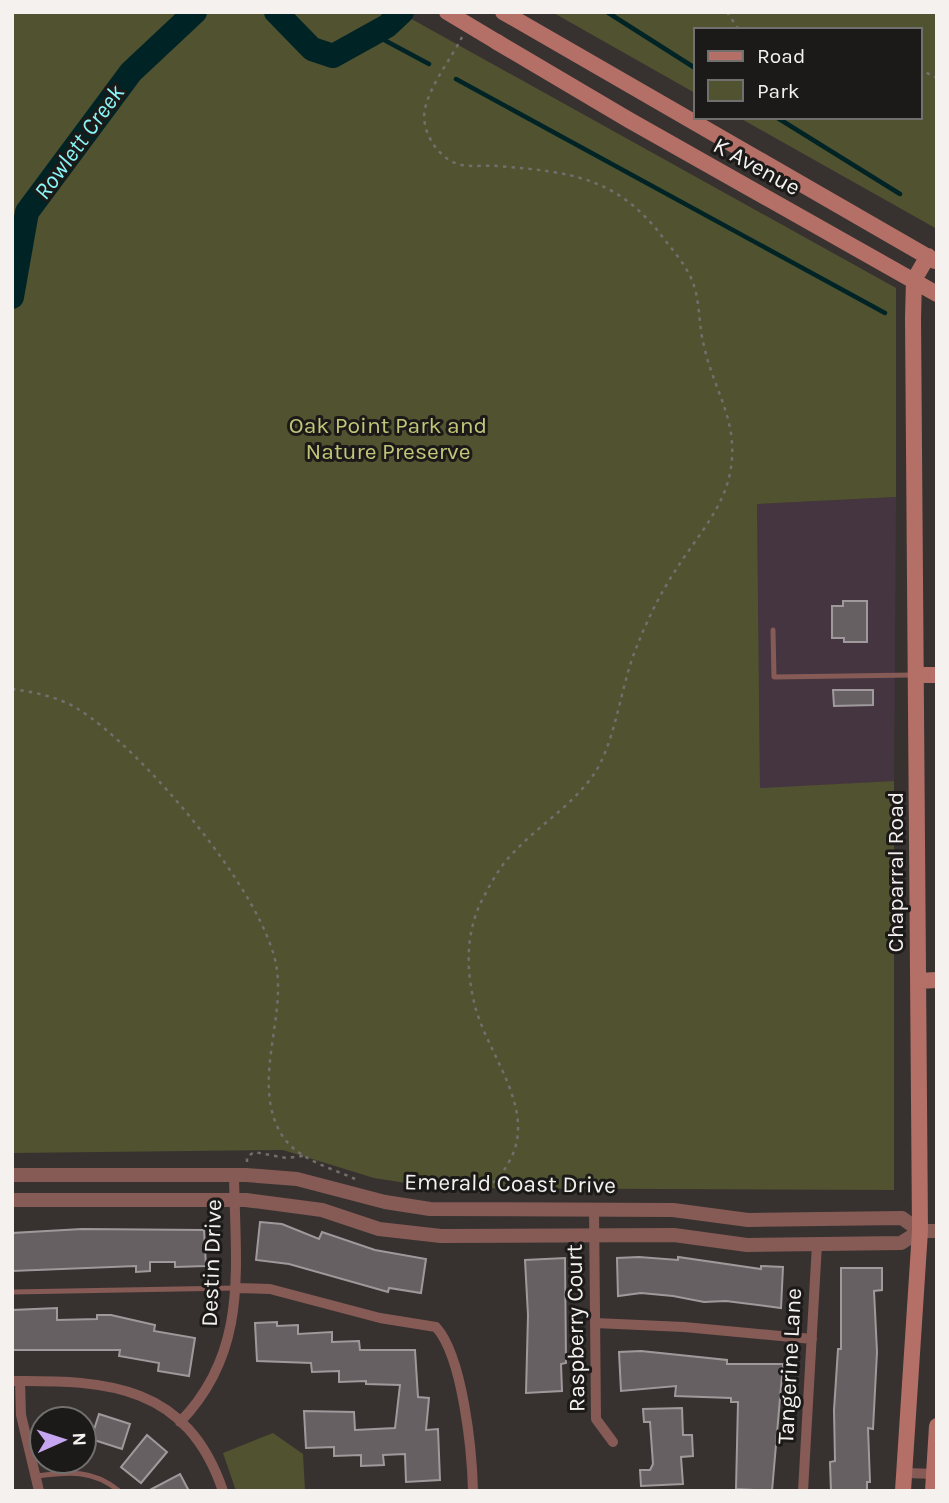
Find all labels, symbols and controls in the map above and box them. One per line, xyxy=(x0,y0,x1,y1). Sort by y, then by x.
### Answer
legend xyxy=(694,28,921,119)
text: Road xyxy=(757,44,805,68)
water label: Rowlett Creek xyxy=(28,78,131,205)
text: Park xyxy=(757,79,800,103)
street label: K Avenue xyxy=(709,132,805,201)
park label: Oak Point Park and Nature Preserve xyxy=(289,412,487,465)
street label: Chaparral Road xyxy=(882,792,909,952)
street label: Emerald Coast Drive xyxy=(404,1168,616,1199)
street label: Destin Drive xyxy=(196,1199,227,1327)
street label: Raspberry Court xyxy=(561,1243,590,1412)
street label: Tangerine Lane xyxy=(772,1287,807,1445)
north arrow xyxy=(28,1405,98,1475)
text: N xyxy=(68,1432,90,1447)

